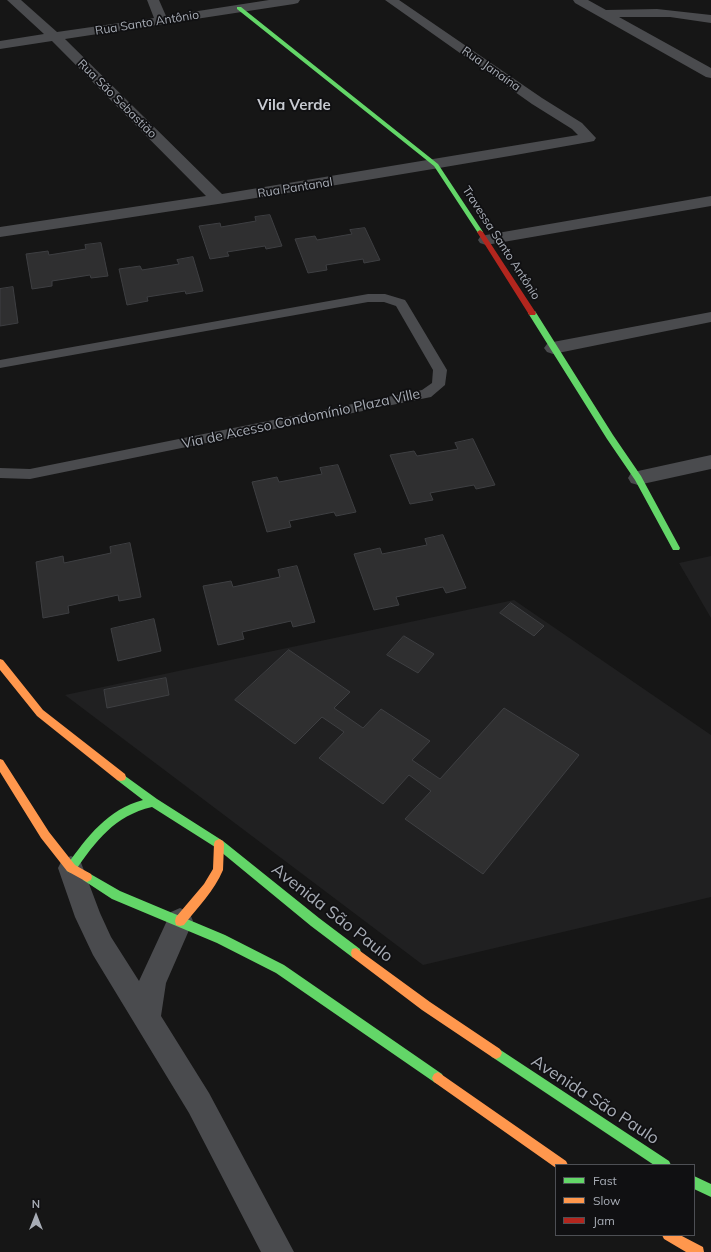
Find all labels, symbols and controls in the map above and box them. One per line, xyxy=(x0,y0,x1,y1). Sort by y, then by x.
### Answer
street label: Rua Santo Antônio xyxy=(94,8,200,38)
street label: Rua Janaína xyxy=(459,44,523,94)
street label: Rua São Sebastião xyxy=(75,57,159,141)
district label: Vila Verde xyxy=(257,96,331,114)
street label: Rua Pantanal xyxy=(256,175,334,201)
street label: Travessa Santo Antônio xyxy=(459,184,543,302)
street label: Via de Acesso Condomínio Plaza Ville xyxy=(180,386,422,452)
street label: Avenida São Paulo xyxy=(267,859,397,967)
street label: Avenida São Paulo xyxy=(527,1051,663,1149)
legend xyxy=(555,1164,695,1236)
text: Fast xyxy=(593,1173,617,1188)
text: Slow xyxy=(593,1193,621,1208)
north arrow xyxy=(16,1196,56,1236)
text: N xyxy=(32,1197,40,1211)
text: Jam xyxy=(593,1213,615,1228)

